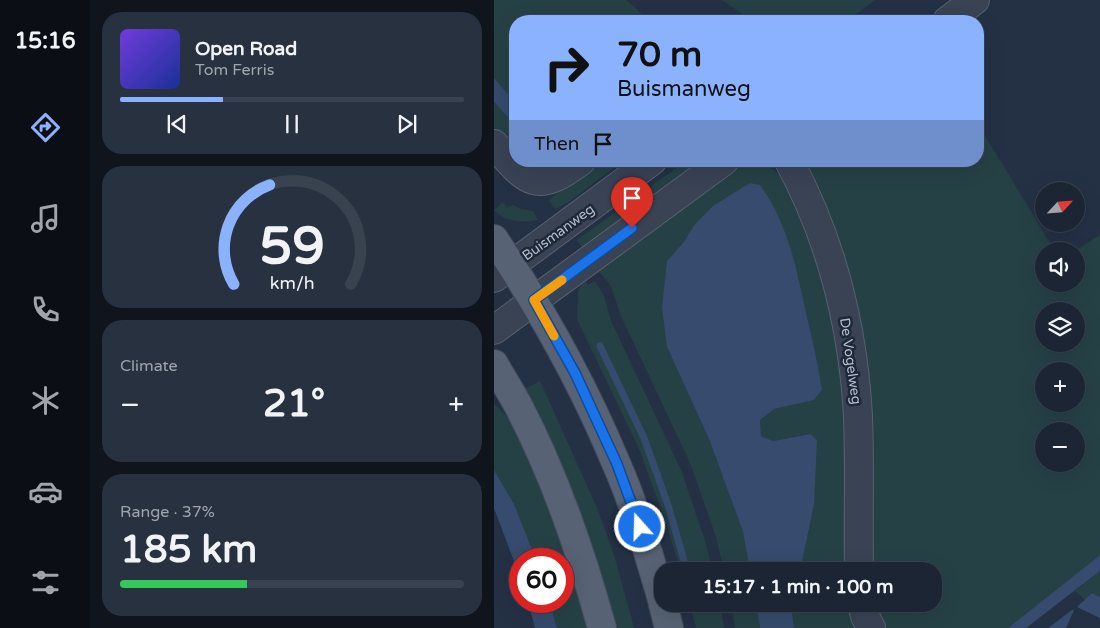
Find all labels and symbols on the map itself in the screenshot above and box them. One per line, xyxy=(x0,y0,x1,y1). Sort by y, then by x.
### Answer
pin xyxy=(611,177,653,228)
north arrow xyxy=(1035,182,1085,232)
street label: Buismanweg xyxy=(519,200,598,264)
street label: De Vogelweg xyxy=(836,317,865,405)
position arrow xyxy=(613,500,665,552)
speed limit sign: 60 xyxy=(509,548,574,613)

